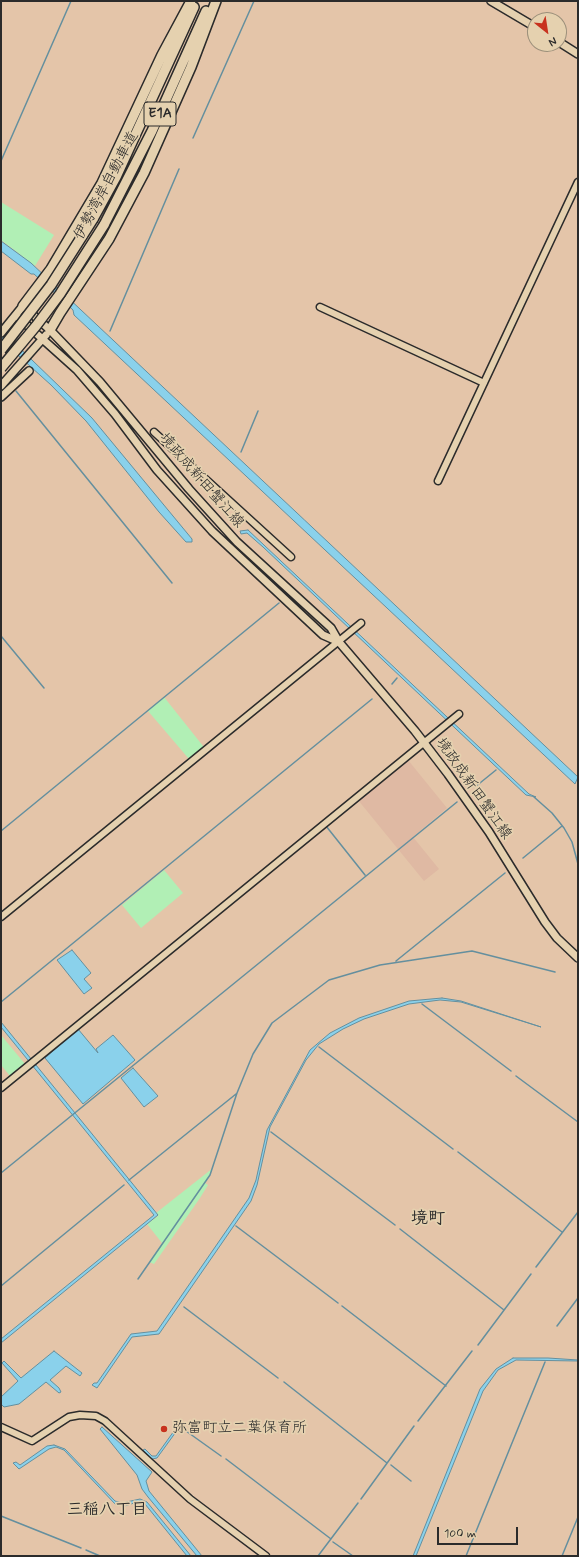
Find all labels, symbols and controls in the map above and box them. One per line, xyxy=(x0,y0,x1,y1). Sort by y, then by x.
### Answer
north arrow xyxy=(527,12,567,52)
text: N xyxy=(546,34,559,49)
road number: E1A xyxy=(144,102,176,126)
street label: 伊勢湾岸自動車道 xyxy=(71,129,143,243)
street label: 境政成新田蟹江線 xyxy=(155,430,247,532)
street label: 境政成新田蟹江線 xyxy=(431,735,515,843)
district label: 境町 xyxy=(411,1209,445,1229)
place label: 弥富町立二葉保育所 xyxy=(172,1420,307,1438)
marker: 弥富町立二葉保育所 xyxy=(159,1424,169,1434)
district label: 三稲八丁目 xyxy=(67,1501,147,1521)
scale bar xyxy=(439,1519,520,1545)
text: 100 m xyxy=(444,1526,476,1542)

